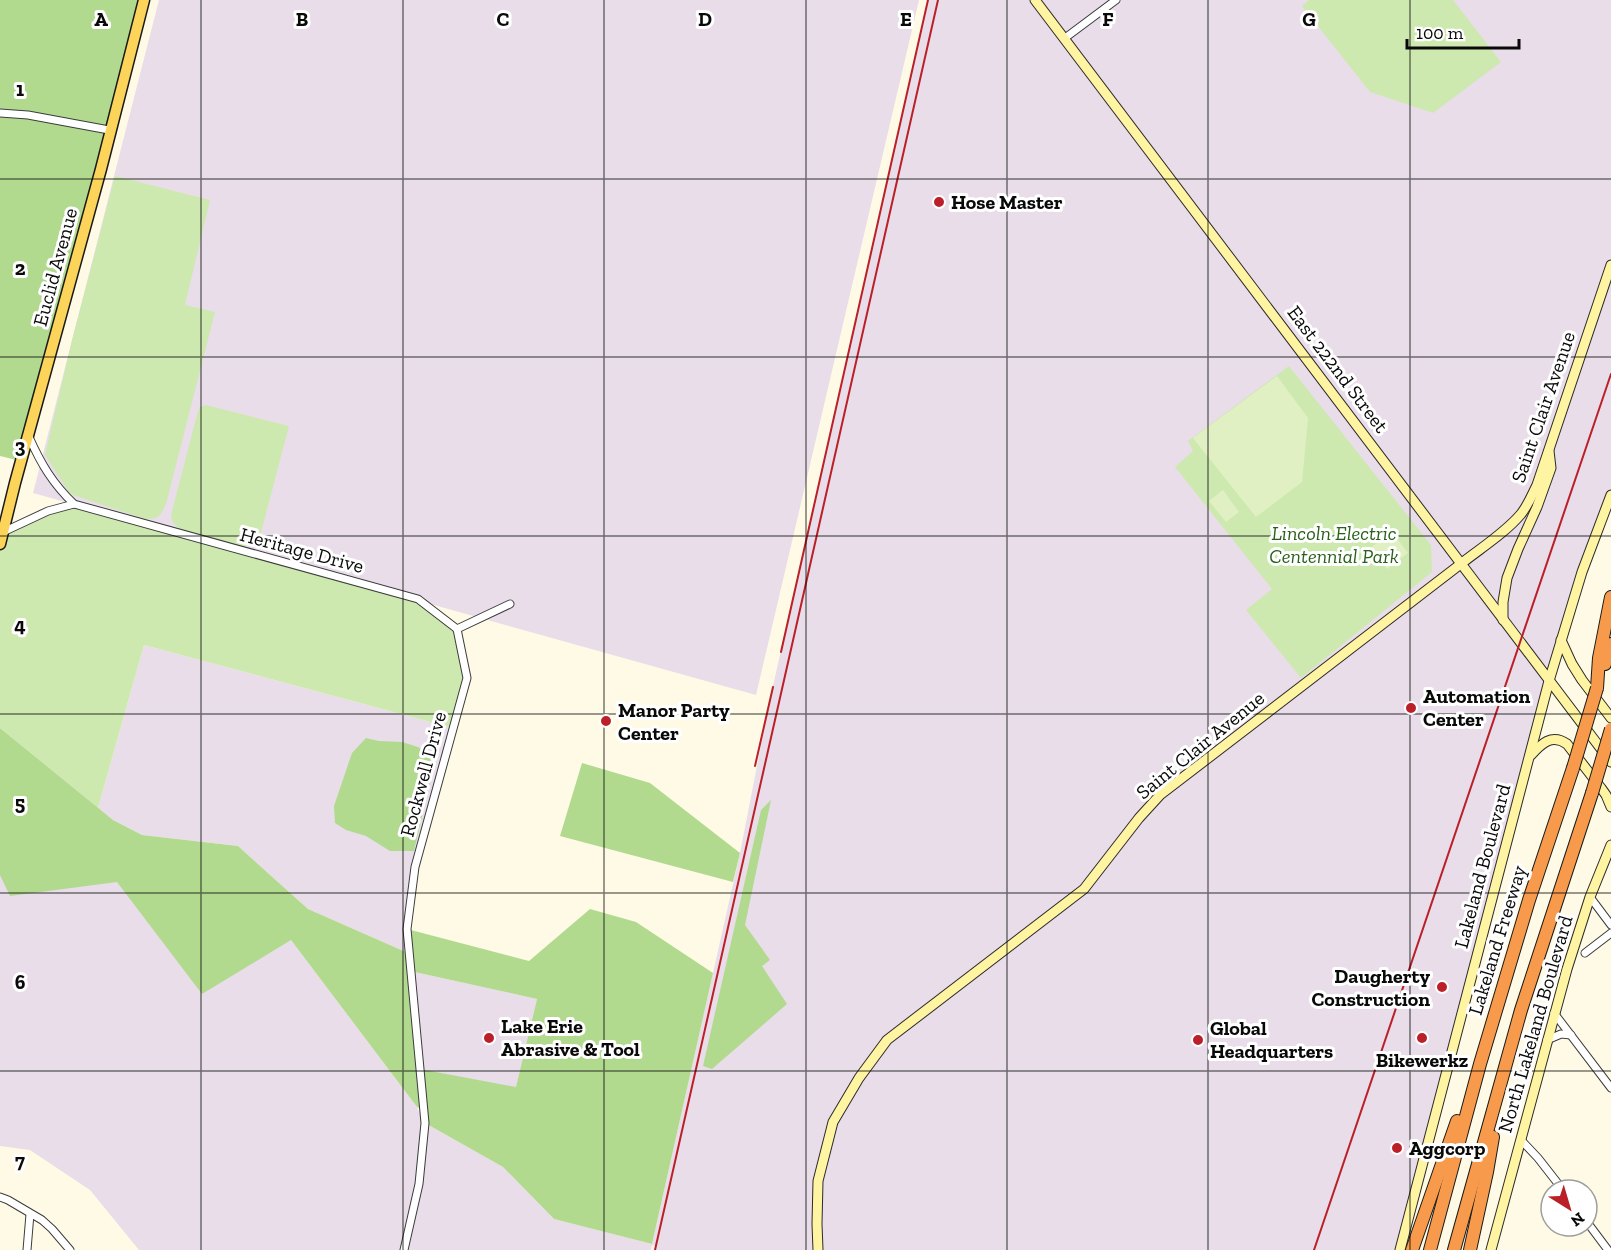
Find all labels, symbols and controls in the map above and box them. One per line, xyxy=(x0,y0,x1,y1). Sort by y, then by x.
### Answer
text: A xyxy=(94,7,108,31)
text: B xyxy=(296,7,308,31)
text: C xyxy=(497,7,510,31)
text: D xyxy=(698,7,712,31)
text: E xyxy=(900,7,912,31)
text: F xyxy=(1102,7,1114,31)
text: G xyxy=(1302,7,1316,31)
scale bar xyxy=(1407,12,1520,50)
text: 100 m xyxy=(1416,22,1464,44)
text: 1 xyxy=(16,77,24,101)
place label: Hose Master xyxy=(951,190,1063,214)
marker: Hose Master xyxy=(932,195,946,209)
street label: Euclid Avenue xyxy=(28,205,82,329)
text: 2 xyxy=(15,256,26,280)
street label: East 222nd Street xyxy=(1282,301,1394,438)
street label: Saint Clair Avenue xyxy=(1506,328,1580,486)
text: 3 xyxy=(15,434,26,458)
park label: Lincoln Electric Centennial Park xyxy=(1269,521,1399,568)
street label: Heritage Drive xyxy=(238,522,366,578)
text: 4 xyxy=(14,613,26,637)
place label: Automation Center xyxy=(1423,684,1531,731)
street label: Saint Clair Avenue xyxy=(1131,686,1269,804)
place label: Manor Party Center xyxy=(618,698,730,745)
marker: Automation Center xyxy=(1404,701,1418,715)
street label: Rockwell Drive xyxy=(395,709,451,839)
marker: Manor Party Center xyxy=(599,714,613,728)
street label: Lakeland Boulevard xyxy=(1449,781,1515,951)
text: 5 xyxy=(15,791,25,815)
street label: Lakeland Freeway xyxy=(1463,862,1531,1018)
street label: North Lakeland Boulevard xyxy=(1492,913,1578,1135)
place label: Daugherty Construction xyxy=(1311,964,1430,1011)
text: 6 xyxy=(15,970,26,994)
marker: Daugherty Construction xyxy=(1435,980,1449,994)
place label: Lake Erie Abrasive & Tool xyxy=(501,1014,640,1061)
place label: Global Headquarters xyxy=(1210,1016,1333,1063)
marker: Lake Erie Abrasive & Tool xyxy=(482,1031,496,1045)
marker: Bikewerkz xyxy=(1415,1031,1429,1045)
marker: Global Headquarters xyxy=(1191,1033,1205,1047)
place label: Bikewerkz xyxy=(1376,1048,1469,1072)
place label: Aggcorp xyxy=(1409,1136,1485,1160)
marker: Aggcorp xyxy=(1390,1141,1404,1155)
text: 7 xyxy=(15,1149,25,1173)
north arrow xyxy=(1539,1178,1599,1238)
text: N xyxy=(1567,1208,1588,1231)

